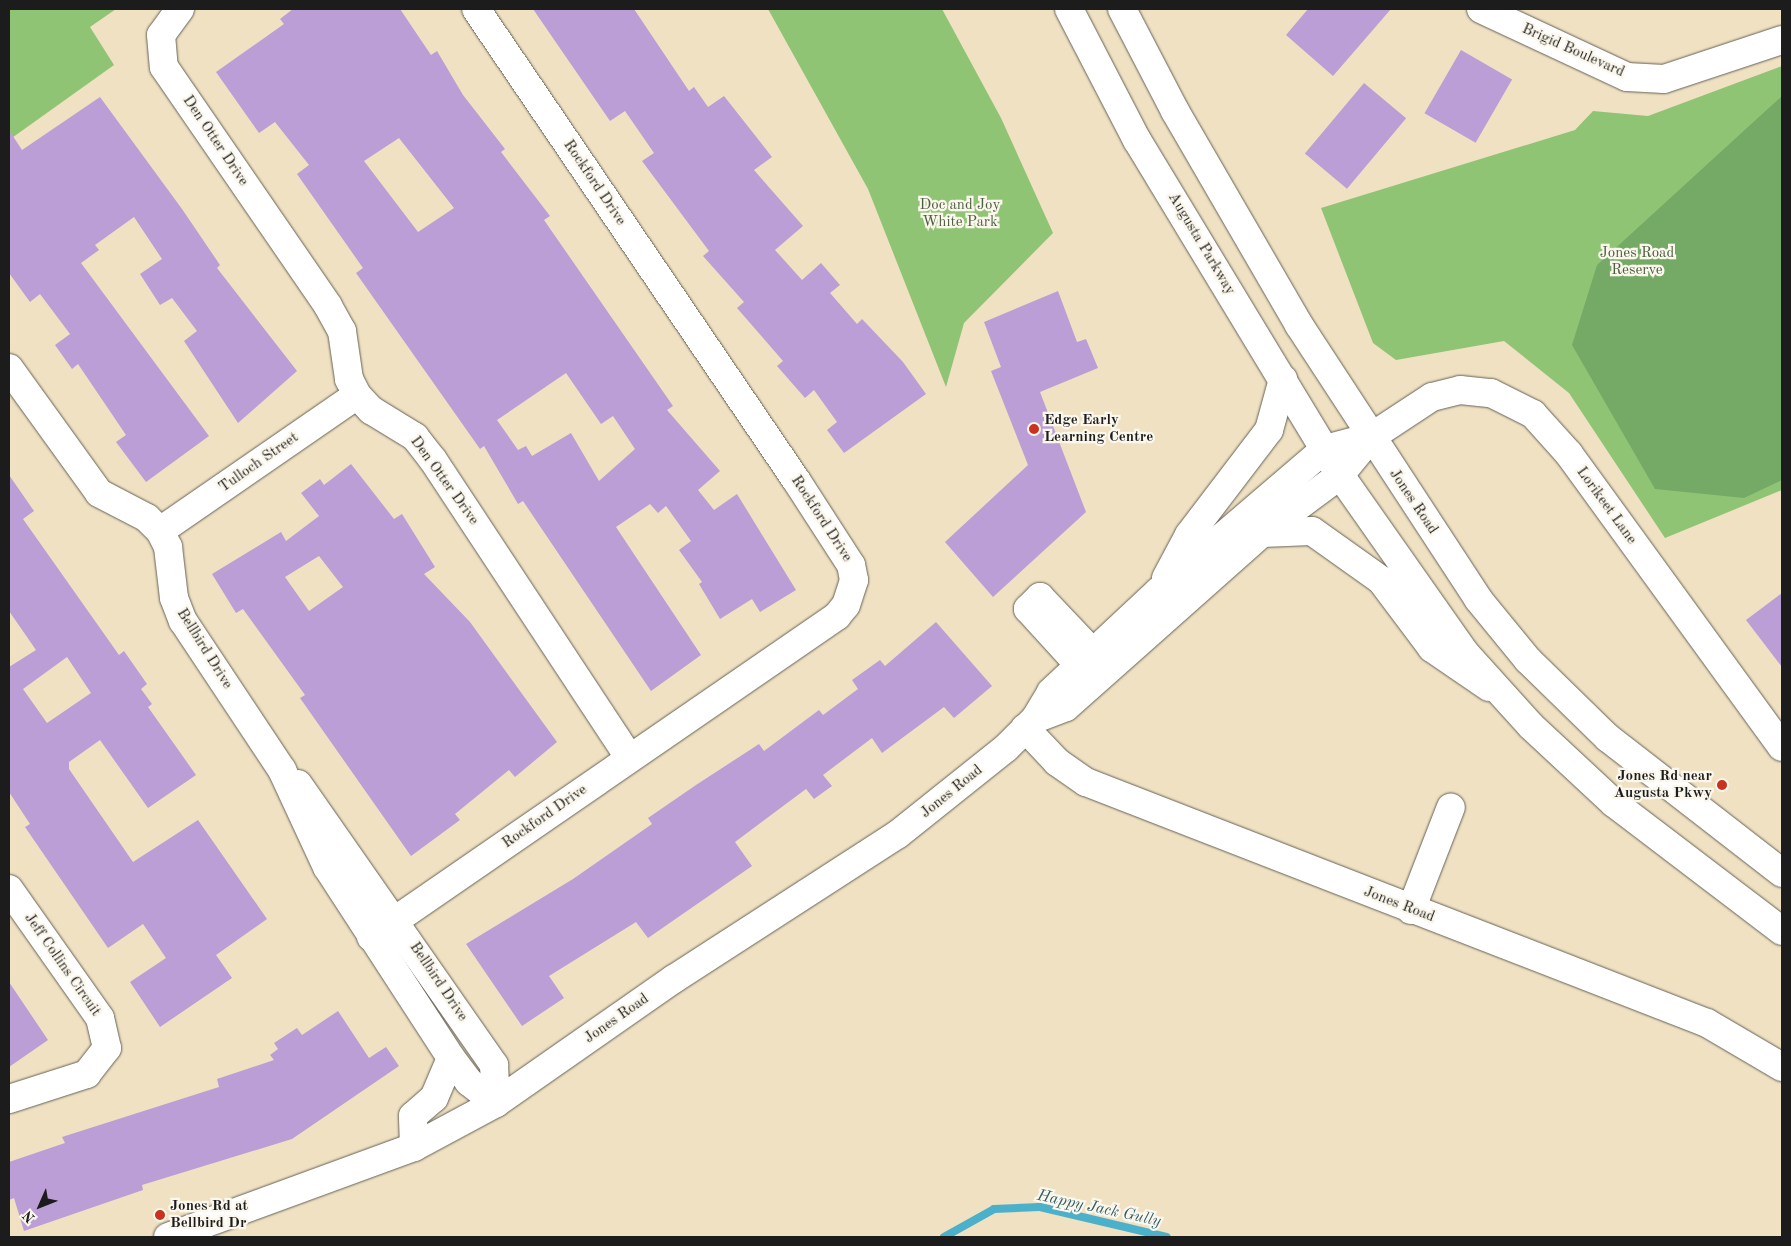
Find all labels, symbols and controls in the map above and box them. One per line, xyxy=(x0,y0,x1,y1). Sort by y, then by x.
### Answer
street label: Brigid Boulevard xyxy=(1519,20,1627,82)
street label: Den Otter Drive xyxy=(178,92,252,190)
street label: Rockford Drive xyxy=(559,137,629,229)
street label: Augusta Parkway xyxy=(1163,190,1239,298)
park label: Doc and Joy White Park xyxy=(920,196,1000,231)
park label: Jones Road Reserve xyxy=(1600,244,1674,279)
place label: Edge Early Learning Centre xyxy=(1044,411,1153,446)
marker: Edge Early Learning Centre xyxy=(1028,423,1040,435)
street label: Tulloch Street xyxy=(216,429,302,497)
street label: Den Otter Drive xyxy=(406,433,482,529)
street label: Lorikeet Lane xyxy=(1572,464,1640,548)
street label: Jones Road xyxy=(1385,466,1441,538)
street label: Rockford Drive xyxy=(786,473,856,565)
street label: Bellbird Drive xyxy=(172,606,236,692)
street label: Jones Road xyxy=(917,762,987,822)
place label: Jones Rd near Augusta Pkwy xyxy=(1614,767,1712,802)
marker: Jones Rd near Augusta Pkwy xyxy=(1716,779,1728,791)
street label: Rockford Drive xyxy=(499,781,591,853)
street label: Jones Road xyxy=(1361,883,1437,927)
street label: Jeff Collins Circuit xyxy=(20,910,104,1020)
street label: Bellbird Drive xyxy=(405,939,471,1025)
street label: Jones Road xyxy=(581,990,653,1048)
north arrow xyxy=(15,1181,65,1231)
water label: Happy Jack Gully xyxy=(1035,1186,1163,1232)
place label: Jones Rd at Bellbird Dr xyxy=(170,1197,248,1232)
text: N xyxy=(20,1208,38,1225)
marker: Jones Rd at Bellbird Dr xyxy=(154,1209,166,1221)

